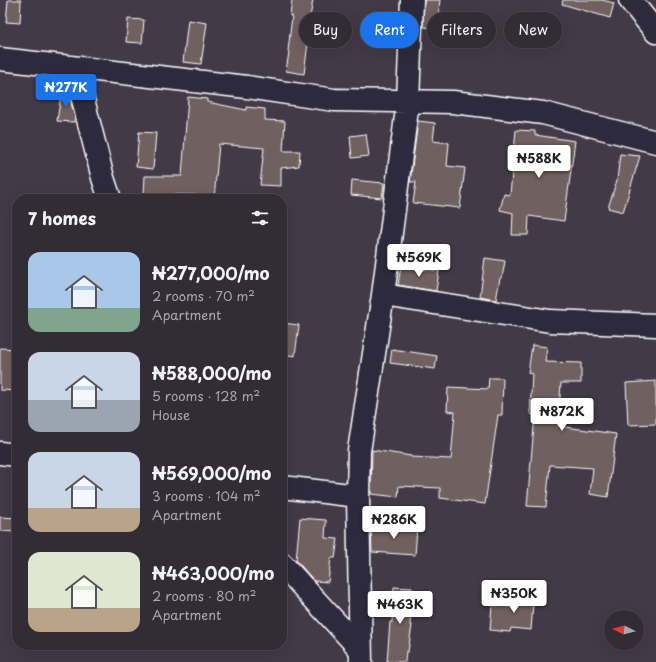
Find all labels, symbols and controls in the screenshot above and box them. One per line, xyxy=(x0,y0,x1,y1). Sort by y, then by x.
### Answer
chip: Buy xyxy=(299,12,352,48)
chip: Rent xyxy=(360,12,419,48)
chip: Filters xyxy=(427,12,496,48)
chip: New xyxy=(504,12,562,48)
pin: ₦277K xyxy=(38,74,94,108)
text: ₦277K xyxy=(45,77,87,96)
pin: ₦588K xyxy=(511,145,567,179)
text: ₦588K xyxy=(517,148,561,167)
text: 7 homes xyxy=(28,205,96,231)
icon: filters xyxy=(249,207,271,229)
pin: ₦569K xyxy=(391,244,447,278)
text: ₦569K xyxy=(396,247,442,266)
text: ₦277,000/mo xyxy=(152,260,270,286)
icon: home xyxy=(60,268,108,316)
text: 2 rooms · 70 m² xyxy=(152,286,255,305)
text: Apartment xyxy=(152,305,221,324)
text: ₦588,000/mo xyxy=(152,360,271,386)
icon: home xyxy=(60,368,108,416)
text: 5 rooms · 128 m² xyxy=(152,386,260,405)
pin: ₦872K xyxy=(534,398,590,432)
text: ₦872K xyxy=(540,401,584,420)
text: House xyxy=(152,405,190,424)
text: ₦569,000/mo xyxy=(152,460,271,486)
icon: home xyxy=(60,468,108,516)
text: 3 rooms · 104 m² xyxy=(152,486,261,505)
text: Apartment xyxy=(152,505,221,524)
pin: ₦286K xyxy=(366,506,422,540)
text: ₦286K xyxy=(371,509,417,528)
text: ₦463,000/mo xyxy=(152,560,274,586)
icon: home xyxy=(60,568,108,616)
pin: ₦350K xyxy=(486,580,542,614)
text: ₦350K xyxy=(491,583,537,602)
text: 2 rooms · 80 m² xyxy=(152,586,257,605)
pin: ₦463K xyxy=(372,591,428,625)
text: ₦463K xyxy=(377,594,423,613)
text: Apartment xyxy=(152,605,221,624)
north arrow xyxy=(604,610,644,650)
map controls xyxy=(604,610,644,650)

